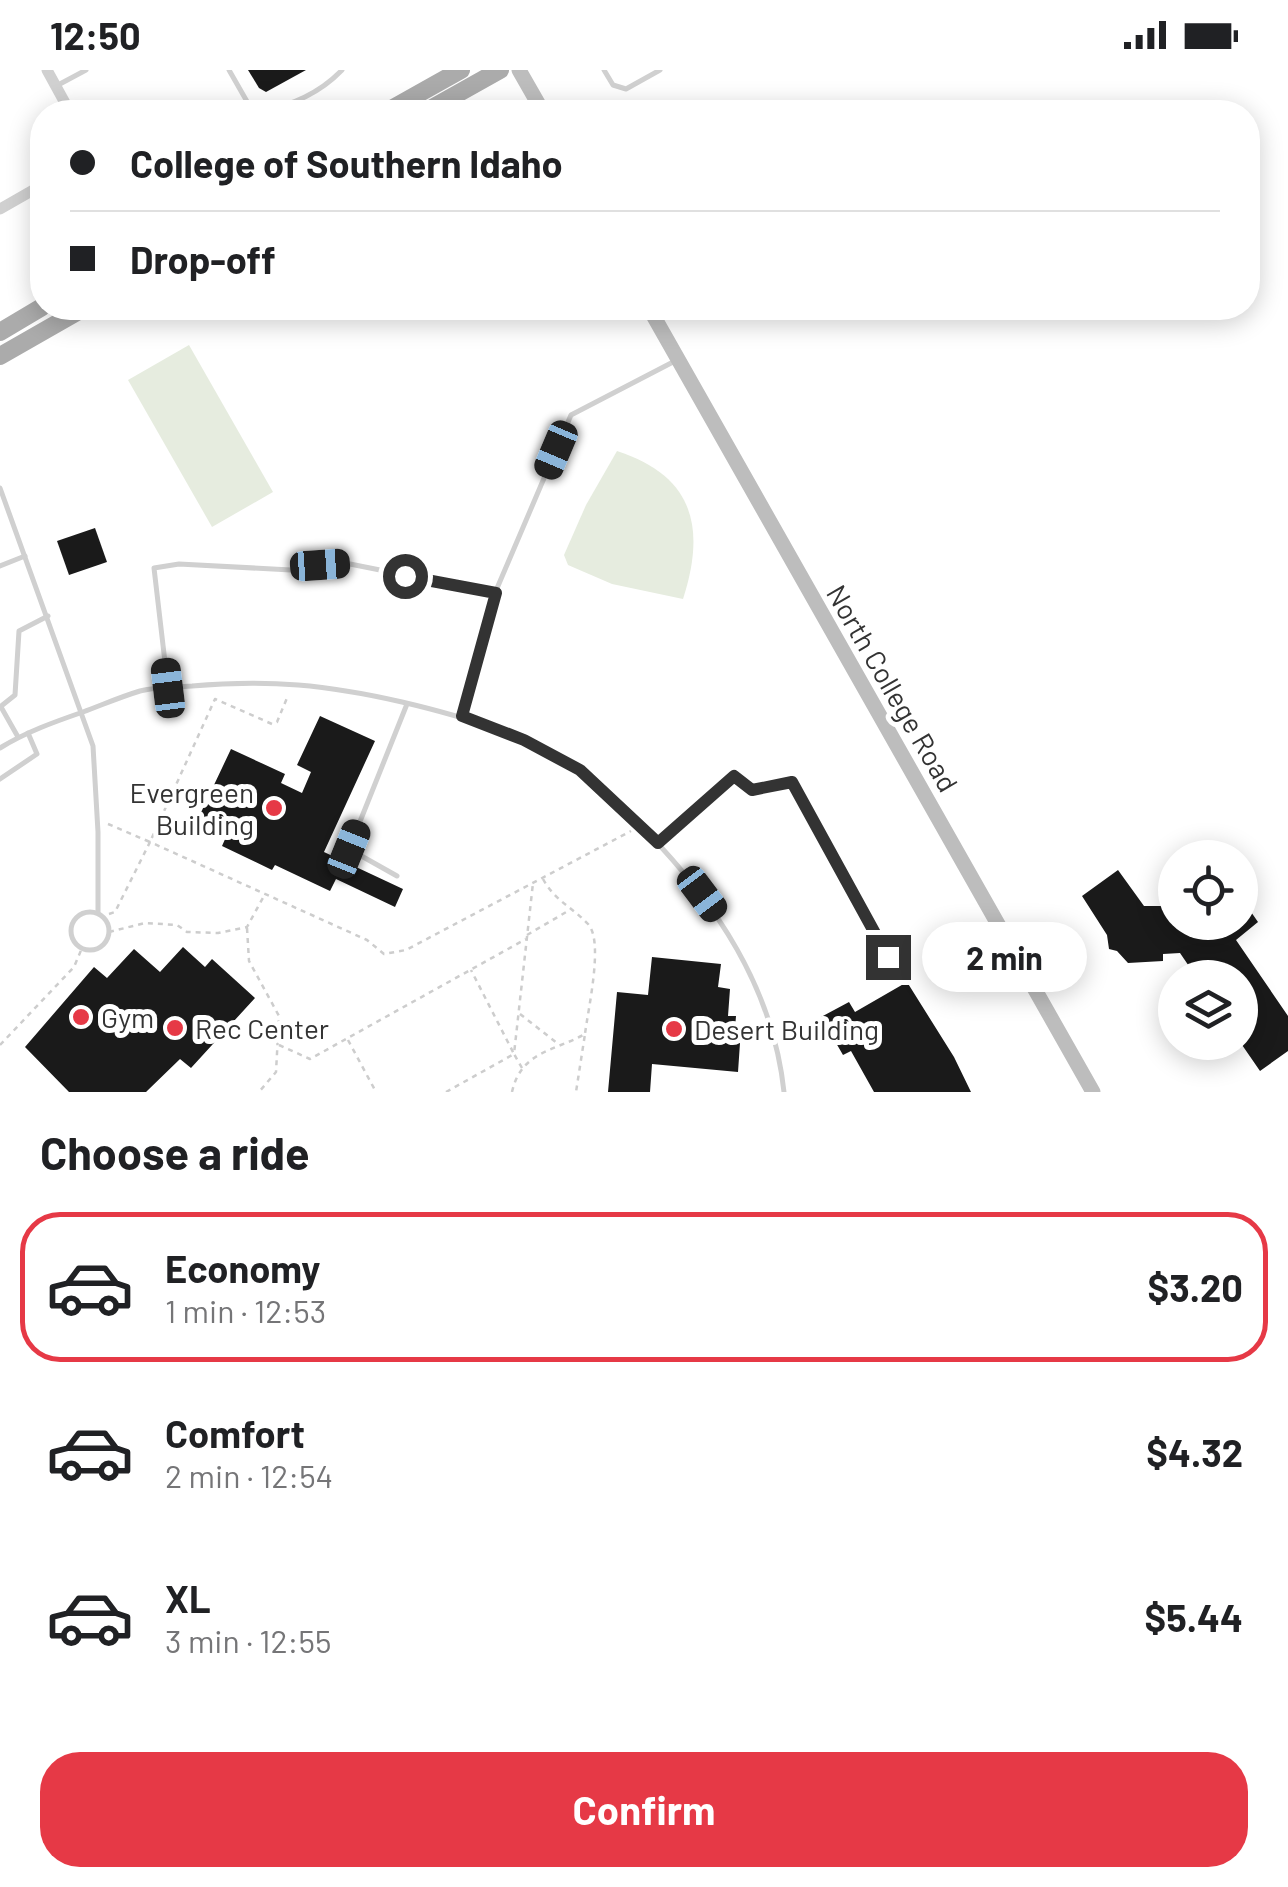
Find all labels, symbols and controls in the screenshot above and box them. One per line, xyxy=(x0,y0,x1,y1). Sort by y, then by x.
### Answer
text: 12:50 xyxy=(50,12,141,58)
text: College of Southern Idaho xyxy=(130,140,563,186)
text: Drop-off xyxy=(130,236,276,282)
car xyxy=(530,417,582,483)
car xyxy=(289,548,351,582)
route start xyxy=(383,554,428,599)
street label: North College Road xyxy=(820,579,966,797)
car xyxy=(149,656,187,720)
place label: Evergreen Building xyxy=(129,775,254,841)
marker: Evergreen Building xyxy=(263,797,285,819)
car xyxy=(324,816,374,882)
map controls xyxy=(1158,840,1258,1060)
button: locate xyxy=(1158,840,1258,940)
car xyxy=(672,861,732,927)
callout: 2 min xyxy=(923,922,1088,992)
route end xyxy=(866,935,911,980)
text: 2 min xyxy=(966,938,1043,976)
button: layers xyxy=(1158,960,1258,1060)
place label: Gym xyxy=(101,1000,154,1034)
marker: Gym xyxy=(70,1006,92,1028)
place label: Rec Center xyxy=(195,1011,329,1045)
place label: Desert Building xyxy=(694,1012,879,1046)
marker: Rec Center xyxy=(164,1017,186,1039)
marker: Desert Building xyxy=(663,1018,685,1040)
text: Choose a ride xyxy=(40,1125,310,1179)
icon: car xyxy=(45,1242,135,1332)
text: Economy xyxy=(165,1245,320,1291)
text: $3.20 xyxy=(1148,1264,1243,1310)
text: 1 min · 12:53 xyxy=(165,1291,326,1329)
icon: car xyxy=(45,1407,135,1497)
text: Comfort xyxy=(165,1410,305,1456)
text: $4.32 xyxy=(1146,1429,1243,1475)
text: 2 min · 12:54 xyxy=(165,1456,333,1494)
icon: car xyxy=(45,1572,135,1662)
text: XL xyxy=(165,1575,211,1621)
text: $5.44 xyxy=(1145,1594,1243,1640)
text: 3 min · 12:55 xyxy=(165,1621,331,1659)
button: Confirm xyxy=(40,1752,1248,1867)

